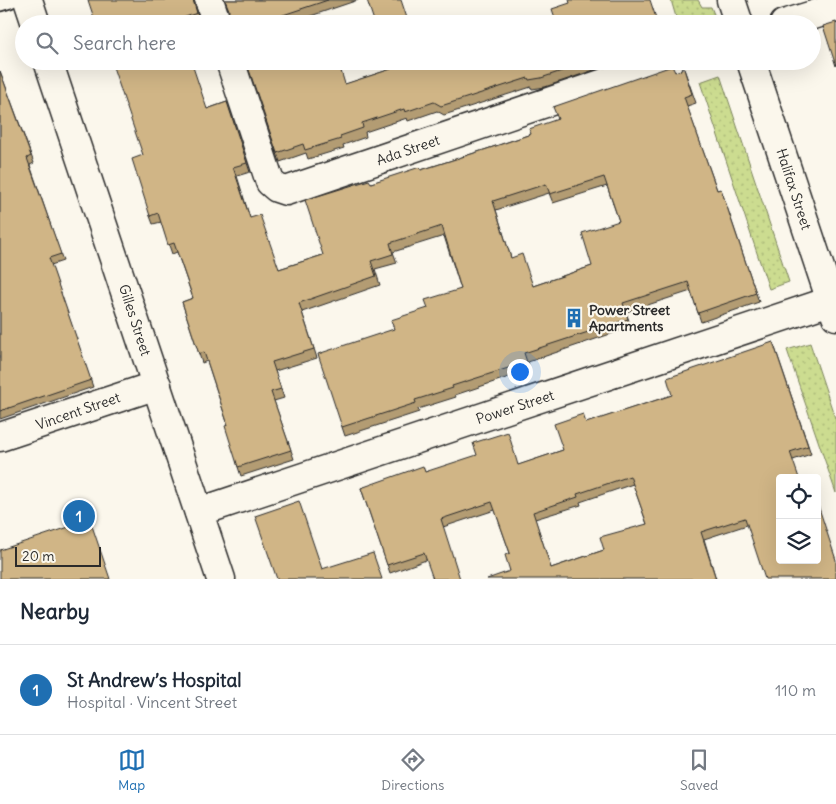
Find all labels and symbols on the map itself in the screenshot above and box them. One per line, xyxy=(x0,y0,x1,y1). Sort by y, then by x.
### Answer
street label: Ada Street xyxy=(374,131,442,169)
street label: Halifax Street xyxy=(772,146,816,232)
street label: Gilles Street xyxy=(115,282,155,358)
place label: Power Street Apartments xyxy=(589,301,670,335)
building icon: Power Street Apartments xyxy=(563,307,585,329)
your location xyxy=(507,359,533,385)
street label: Power Street xyxy=(474,386,557,428)
street label: Vincent Street xyxy=(34,388,123,434)
pin: 1 xyxy=(63,497,95,535)
scale bar xyxy=(15,544,101,567)

